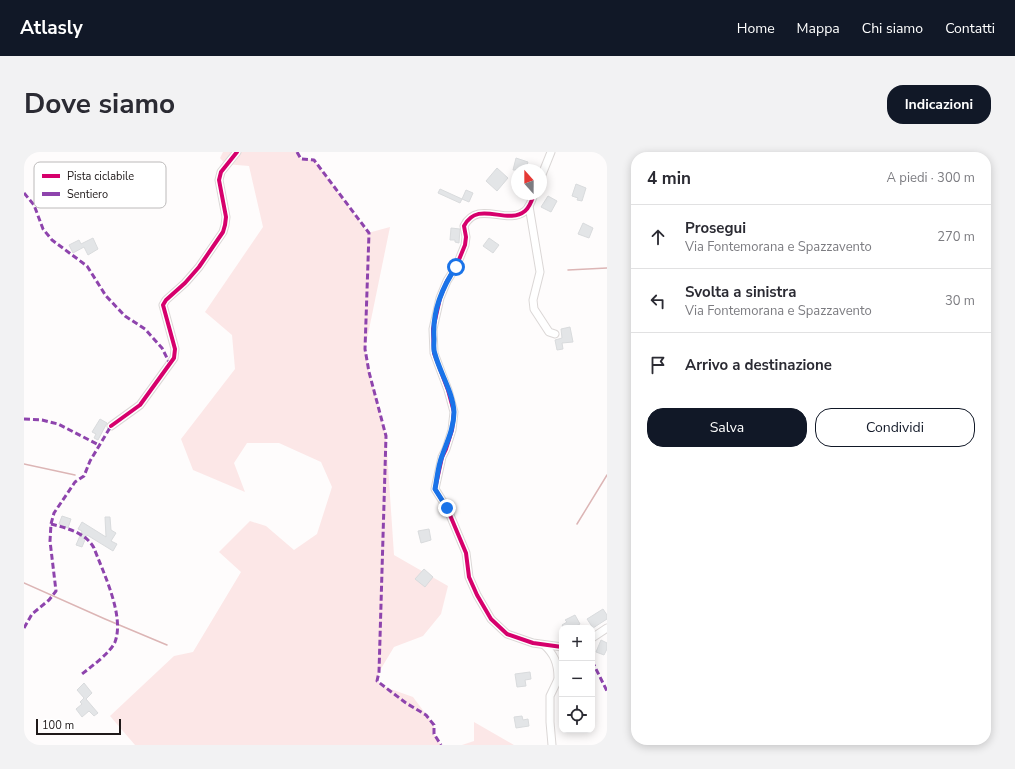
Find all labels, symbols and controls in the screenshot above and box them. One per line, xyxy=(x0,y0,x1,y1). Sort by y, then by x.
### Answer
text: Atlasly xyxy=(20,15,83,41)
text: Home xyxy=(737,19,775,38)
text: Mappa xyxy=(797,19,840,38)
text: Chi siamo xyxy=(862,19,923,38)
text: Contatti xyxy=(945,19,995,38)
text: Dove siamo xyxy=(24,85,175,123)
button: Indicazioni xyxy=(887,85,991,124)
legend xyxy=(34,162,166,208)
north arrow xyxy=(511,164,547,200)
text: 4 min xyxy=(647,167,691,190)
text: Pista ciclabile xyxy=(67,169,134,184)
text: A piedi · 300 m xyxy=(887,169,975,187)
text: Sentiero xyxy=(67,187,108,202)
text: Prosegui xyxy=(685,218,746,238)
icon: ahead xyxy=(647,226,669,248)
text: 270 m xyxy=(937,228,975,246)
text: Via Fontemorana e Spazzavento xyxy=(685,238,872,256)
route start xyxy=(447,258,465,276)
text: Svolta a sinistra xyxy=(685,282,796,302)
icon: left xyxy=(647,290,669,312)
text: 30 m xyxy=(945,292,975,310)
text: Via Fontemorana e Spazzavento xyxy=(685,302,872,320)
icon: arrive xyxy=(647,354,669,376)
text: Arrivo a destinazione xyxy=(685,355,832,375)
button: Salva xyxy=(647,408,807,447)
button: Condividi xyxy=(815,408,975,447)
route end xyxy=(438,499,456,517)
map controls xyxy=(559,625,595,733)
button: + xyxy=(559,625,595,661)
button: − xyxy=(559,661,595,697)
button: locate xyxy=(559,697,595,733)
scale bar xyxy=(36,717,121,736)
text: 100 m xyxy=(42,718,74,733)

